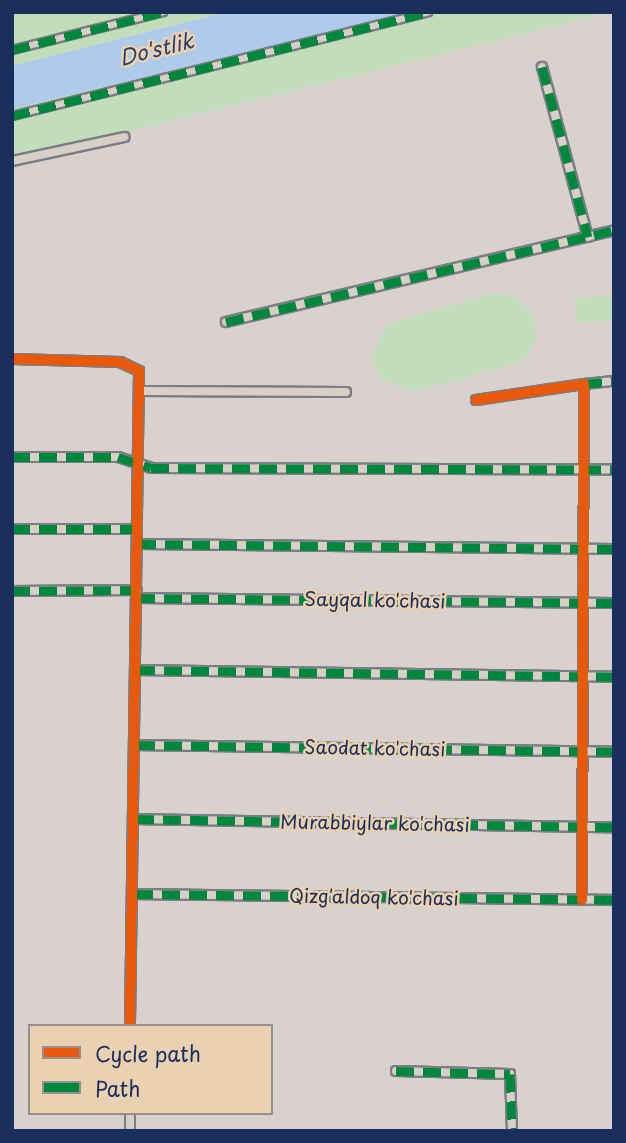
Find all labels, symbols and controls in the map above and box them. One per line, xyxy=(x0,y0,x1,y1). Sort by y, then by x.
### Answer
water label: Do'stlik xyxy=(116,27,196,69)
street label: Sayqal ko'chasi xyxy=(304,587,446,613)
street label: Saodat ko'chasi xyxy=(304,735,446,761)
street label: Murabbiylar ko'chasi xyxy=(280,810,470,836)
street label: Qizg'aldoq ko'chasi xyxy=(288,884,460,910)
legend xyxy=(28,1024,273,1115)
text: Cycle path xyxy=(95,1037,201,1069)
text: Path xyxy=(95,1072,140,1104)

